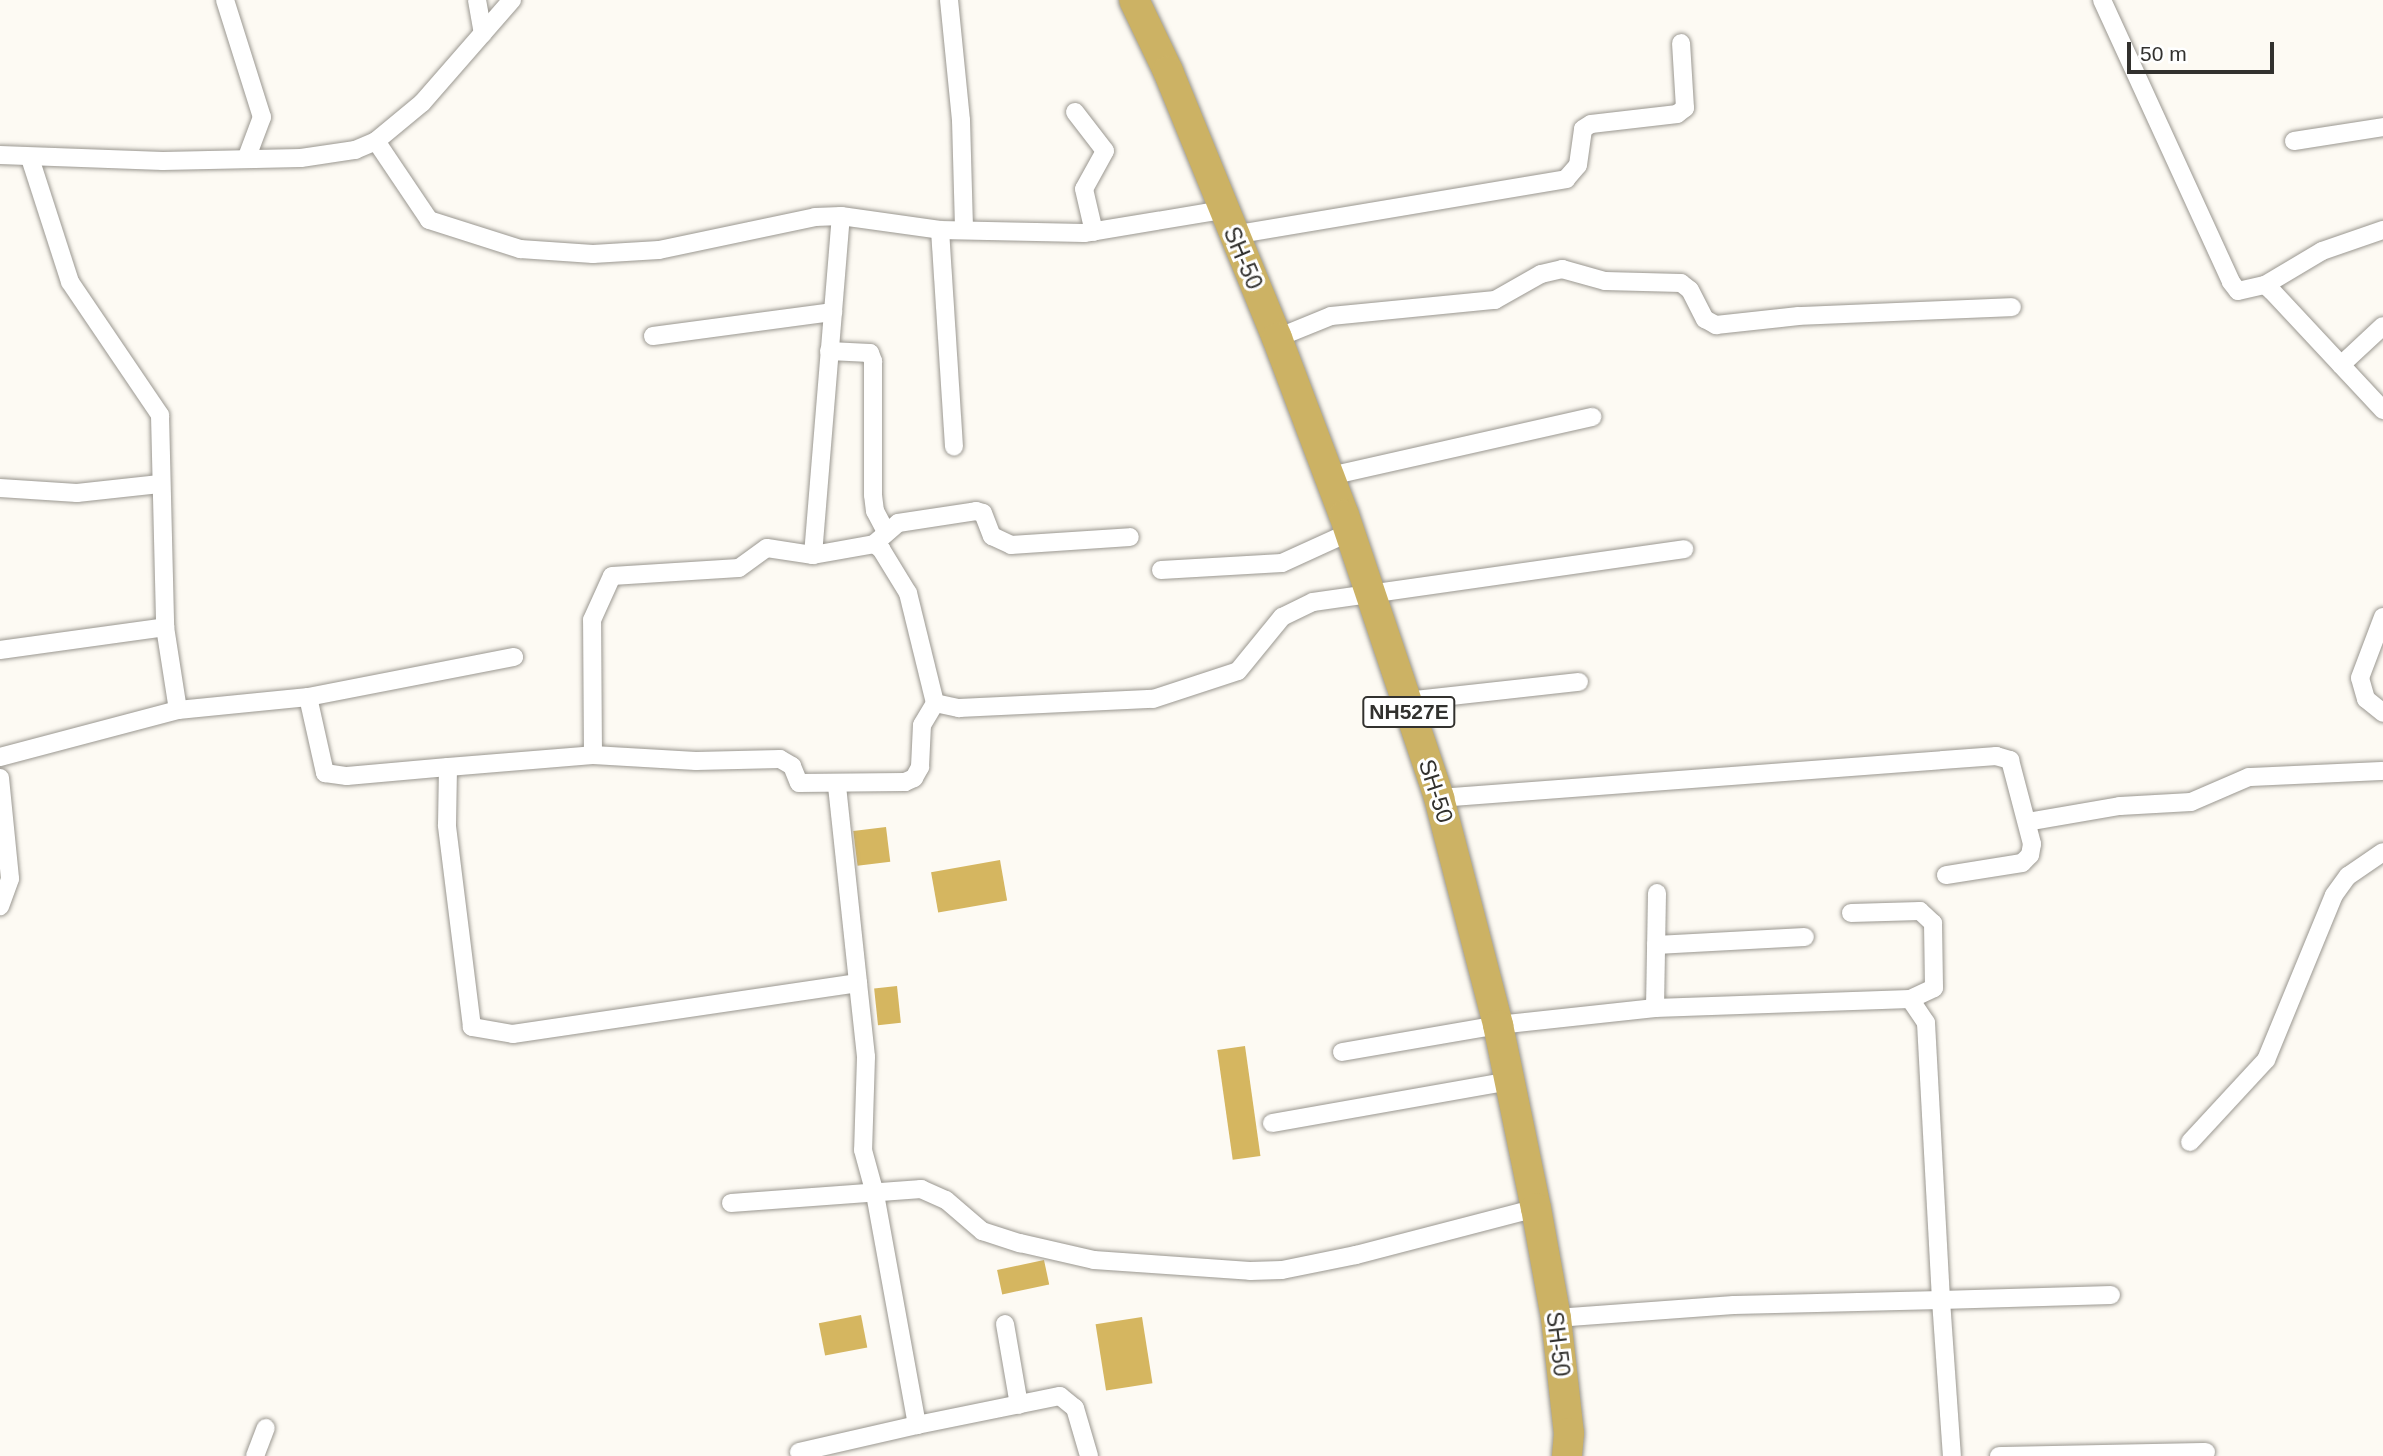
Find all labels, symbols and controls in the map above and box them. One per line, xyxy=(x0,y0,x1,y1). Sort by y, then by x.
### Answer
scale bar xyxy=(2131,28,2278,72)
text: 50 m xyxy=(2140,42,2187,65)
street label: SH-50 xyxy=(1218,223,1268,293)
road number: NH527E xyxy=(1362,694,1456,730)
street label: SH-50 xyxy=(1413,756,1459,826)
street label: SH-50 xyxy=(1540,1310,1576,1378)

